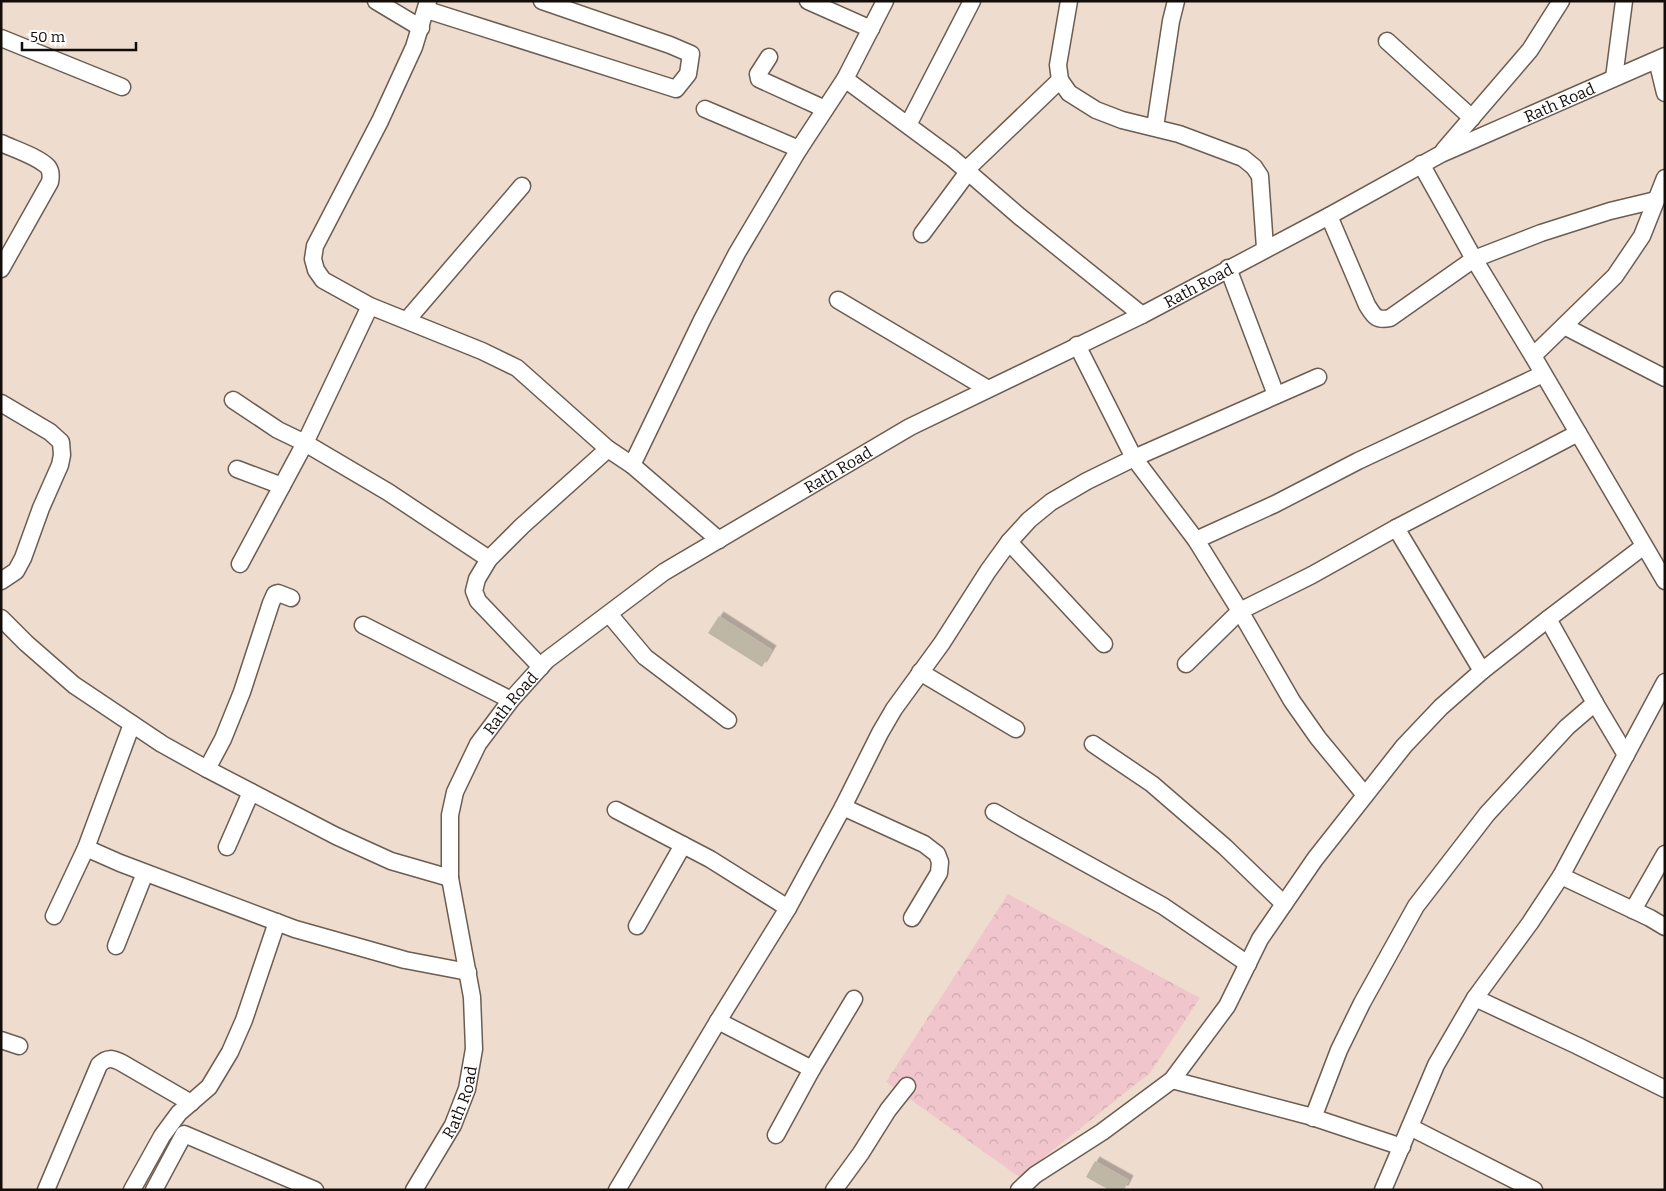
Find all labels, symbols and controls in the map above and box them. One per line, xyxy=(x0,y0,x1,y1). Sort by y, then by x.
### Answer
scale bar xyxy=(22,20,136,52)
text: 50 m xyxy=(30,28,66,46)
street label: Rath Road xyxy=(1521,78,1598,126)
street label: Rath Road xyxy=(1161,259,1237,311)
street label: Rath Road xyxy=(801,442,876,497)
street label: Rath Road xyxy=(479,667,542,738)
street label: Rath Road xyxy=(438,1064,480,1142)

